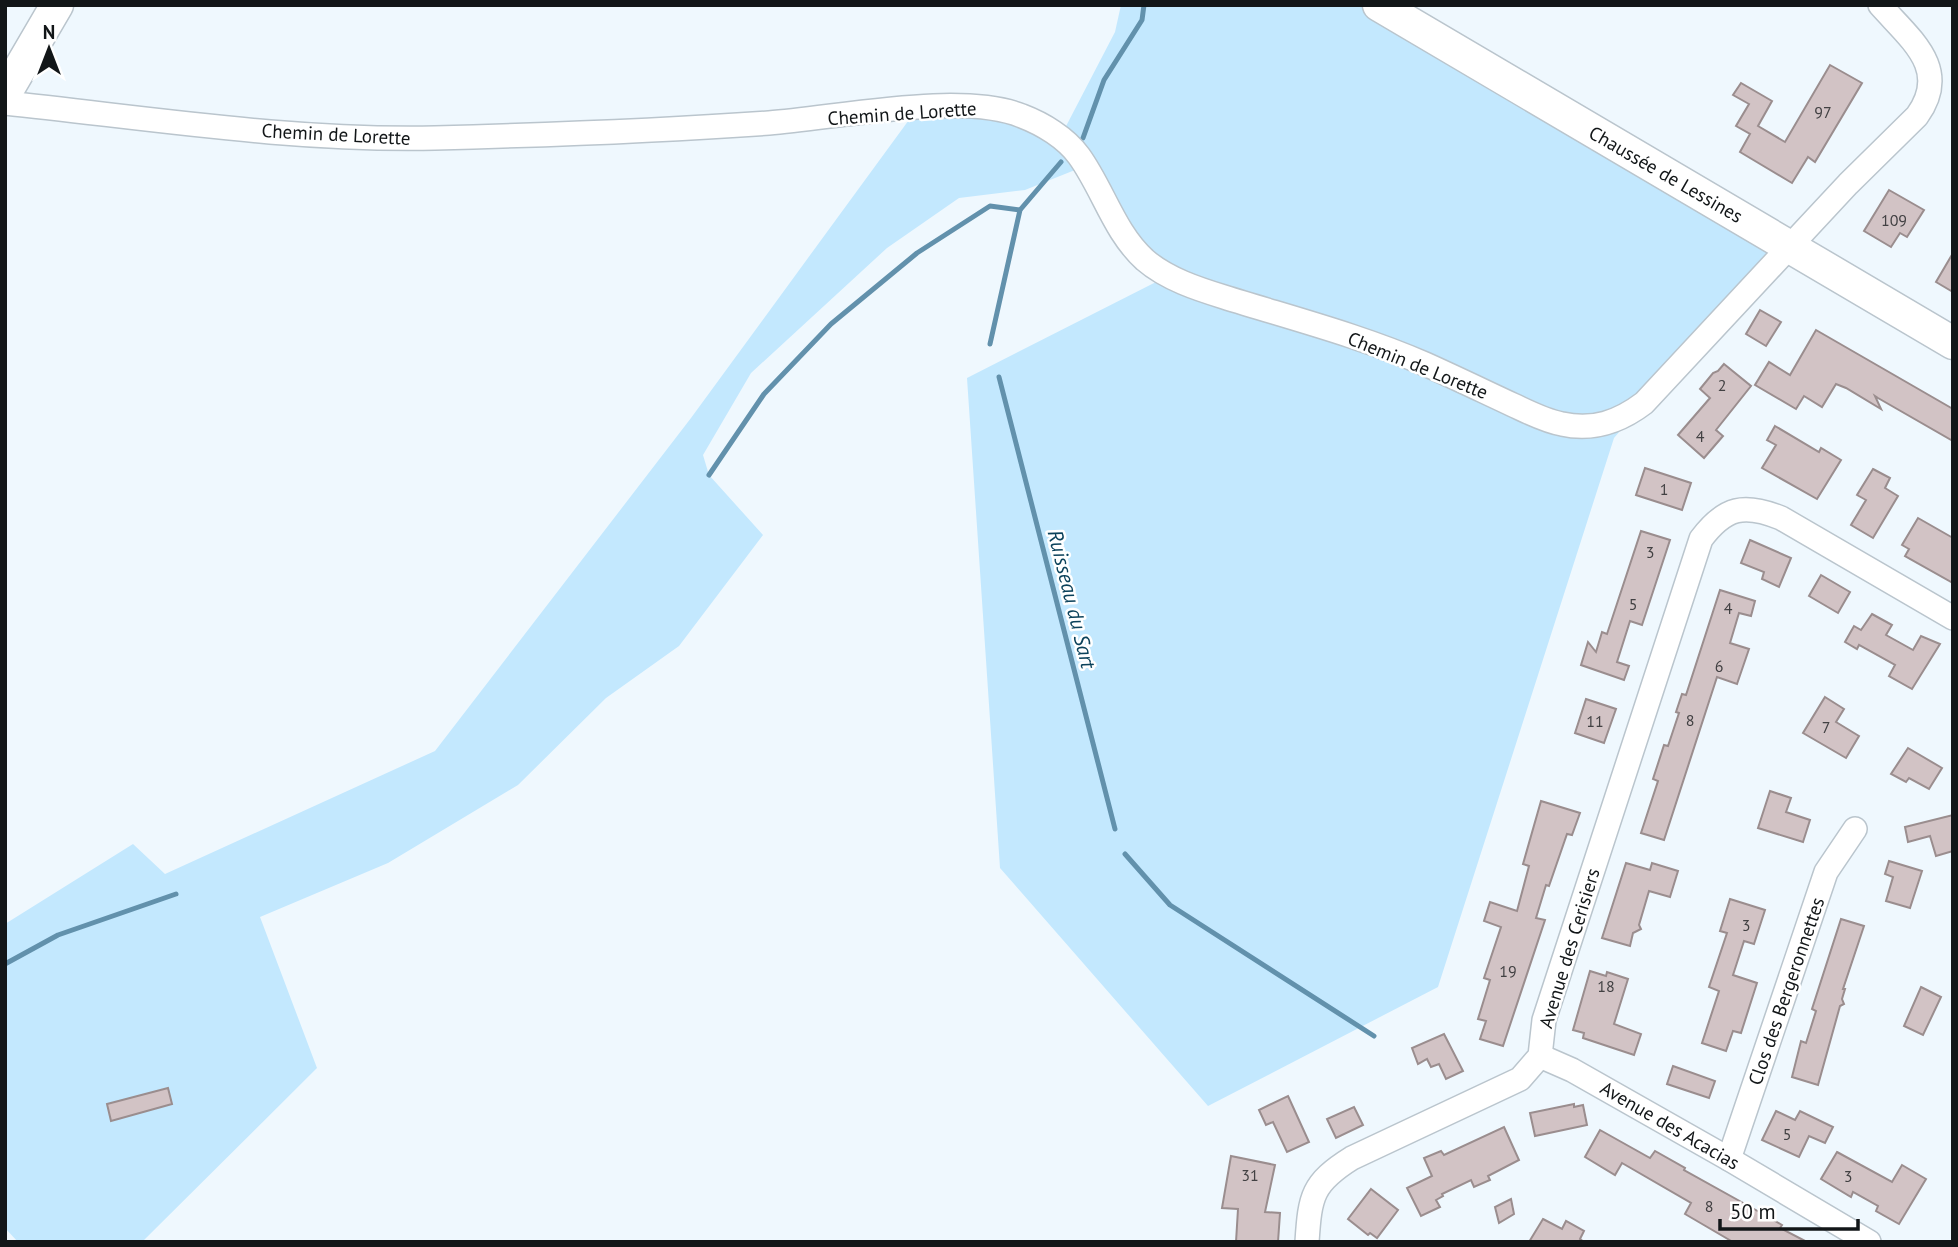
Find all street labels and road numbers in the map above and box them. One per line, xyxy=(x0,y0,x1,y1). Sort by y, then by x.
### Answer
street label: Chemin de Lorette xyxy=(827,96,977,130)
street label: Chemin de Lorette xyxy=(261,118,411,150)
street label: Chaussée de Lessines xyxy=(1585,120,1747,228)
street label: Chemin de Lorette xyxy=(1344,326,1492,404)
street label: Avenue des Cerisiers xyxy=(1533,865,1605,1031)
street label: Clos des Bergeronnettes xyxy=(1743,894,1829,1088)
street label: Avenue des Acacias xyxy=(1596,1075,1744,1175)

